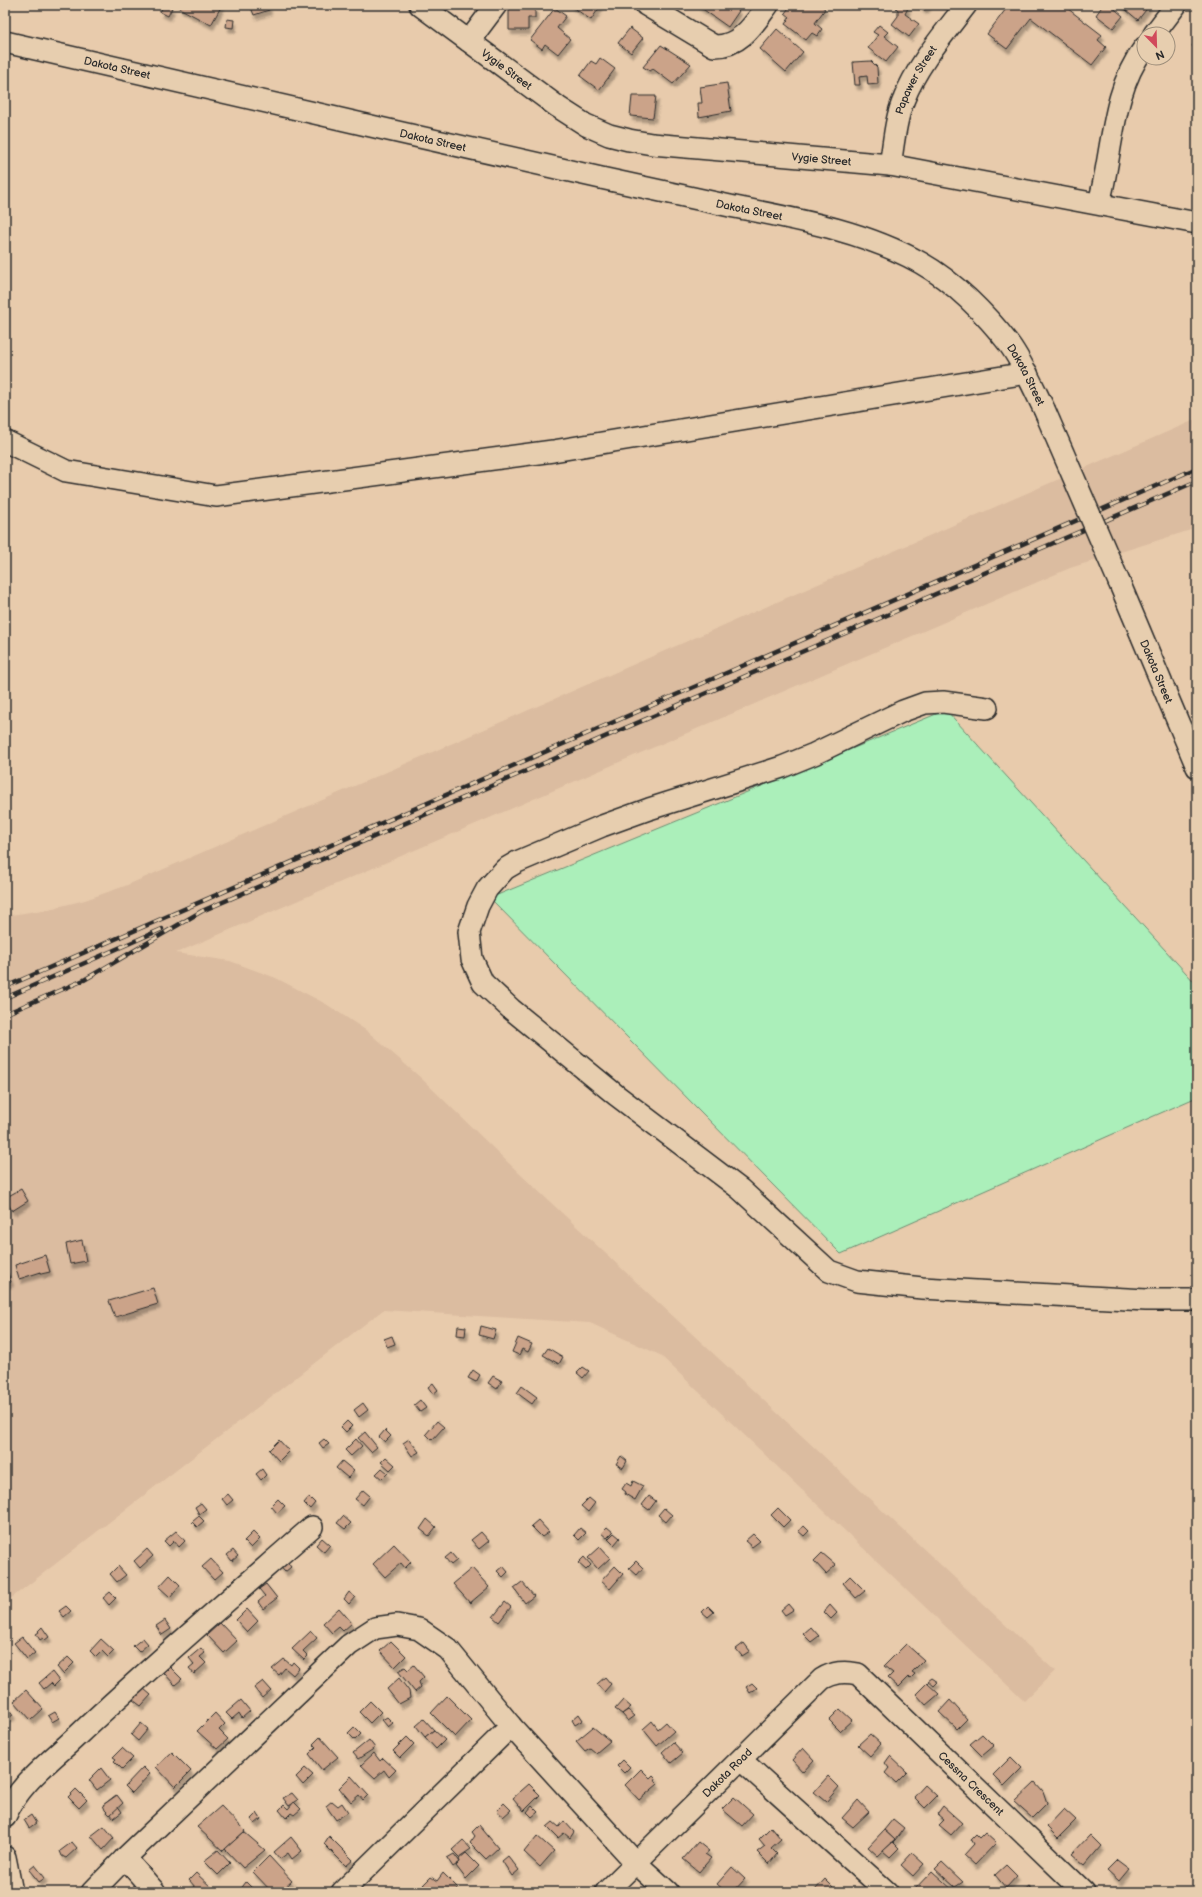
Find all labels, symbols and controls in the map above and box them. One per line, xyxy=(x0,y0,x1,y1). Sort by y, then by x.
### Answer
north arrow xyxy=(1136,26,1176,66)
street label: Papawer Street xyxy=(893,42,940,116)
street label: Vygie Street xyxy=(479,46,535,93)
text: N xyxy=(1153,47,1166,62)
street label: Dakota Street xyxy=(83,54,152,82)
street label: Dakota Street xyxy=(398,126,468,154)
street label: Vygie Street xyxy=(791,150,852,168)
street label: Dakota Street xyxy=(715,197,784,223)
street label: Dakota Street xyxy=(1004,341,1048,408)
street label: Dakota Street xyxy=(1138,638,1176,706)
street label: Dakota Road xyxy=(700,1745,755,1800)
street label: Cessna Crescent xyxy=(936,1749,1007,1818)

